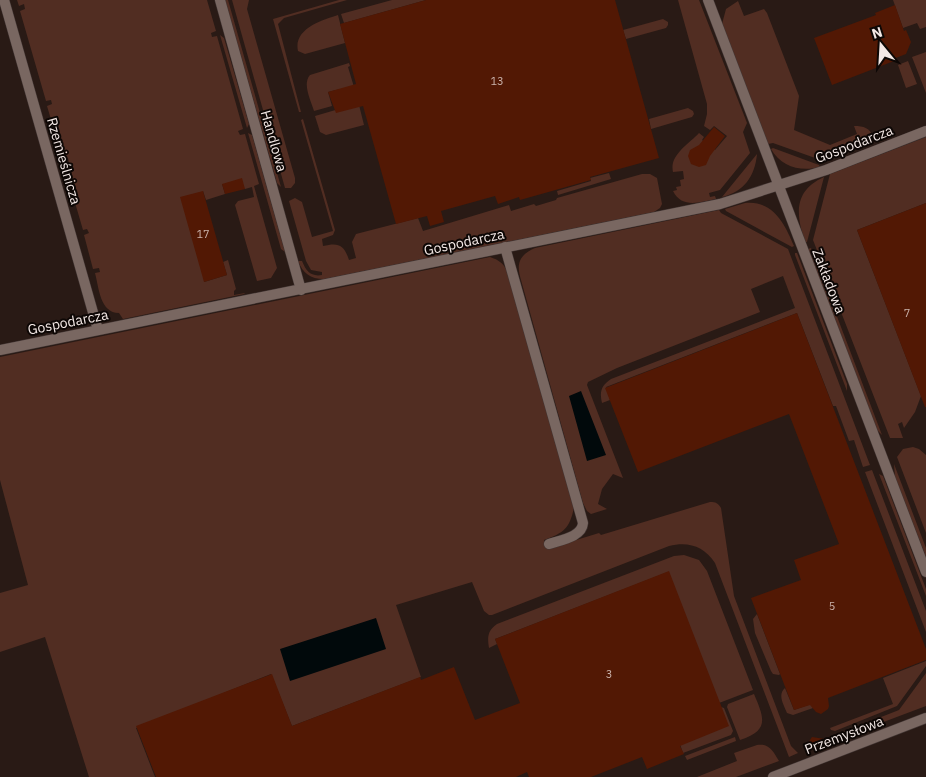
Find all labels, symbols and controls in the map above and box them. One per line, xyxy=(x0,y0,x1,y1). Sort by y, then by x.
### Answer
north arrow xyxy=(856,20,906,70)
text: N xyxy=(869,23,885,43)
house number: 13 xyxy=(490,74,504,88)
street label: Handlowa xyxy=(257,108,291,174)
street label: Rzemieślnicza xyxy=(43,115,85,207)
street label: Gospodarcza xyxy=(812,121,896,167)
street label: Gospodarcza xyxy=(422,225,506,259)
house number: 17 xyxy=(196,227,210,241)
street label: Zakładowa xyxy=(808,246,850,317)
street label: Gospodarcza xyxy=(26,305,110,339)
house number: 7 xyxy=(904,306,910,320)
house number: 5 xyxy=(829,599,835,613)
house number: 3 xyxy=(606,667,612,681)
street label: Przemysłowa xyxy=(802,712,887,758)

